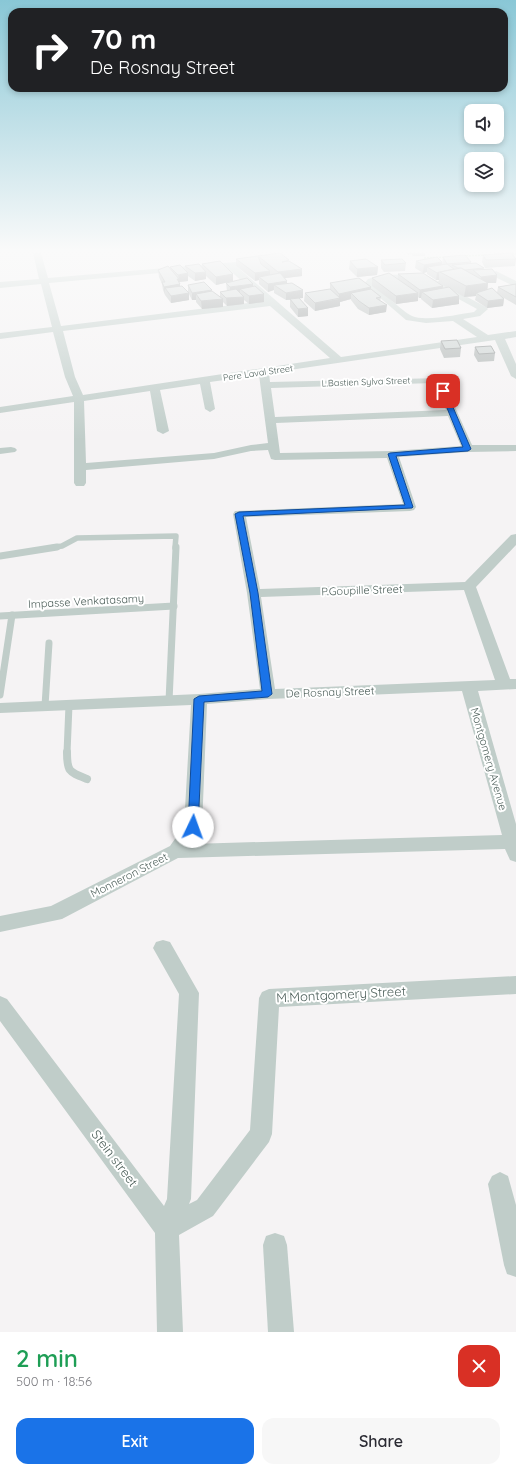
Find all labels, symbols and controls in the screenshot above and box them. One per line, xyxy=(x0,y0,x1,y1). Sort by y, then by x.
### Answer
text: 70 m xyxy=(90,21,156,56)
icon: right xyxy=(24,24,76,76)
text: De Rosnay Street xyxy=(90,56,235,79)
map controls xyxy=(464,104,504,192)
button: sound xyxy=(464,104,504,144)
button: layers xyxy=(464,152,504,192)
street label: Pere Laval Street xyxy=(222,362,294,383)
street label: L.Bastien Sylva Street xyxy=(321,374,411,389)
pin xyxy=(426,374,460,408)
icon: arrive xyxy=(432,380,454,402)
street label: P.Goupille Street xyxy=(321,582,403,598)
street label: Impasse Venkatasamy xyxy=(28,591,144,611)
street label: De Rosnay Street xyxy=(285,683,375,701)
street label: Montgomery Avenue xyxy=(468,706,510,812)
position arrow xyxy=(172,806,214,848)
street label: Monneron Street xyxy=(88,849,170,900)
street label: M.Montgomery Street xyxy=(276,983,406,1005)
street label: Stein street xyxy=(88,1126,142,1190)
text: 2 min xyxy=(16,1343,78,1373)
button: close xyxy=(458,1345,500,1387)
text: 500 m · 18:56 xyxy=(16,1373,92,1389)
button: Exit xyxy=(16,1418,254,1464)
button: Share xyxy=(262,1418,500,1464)

